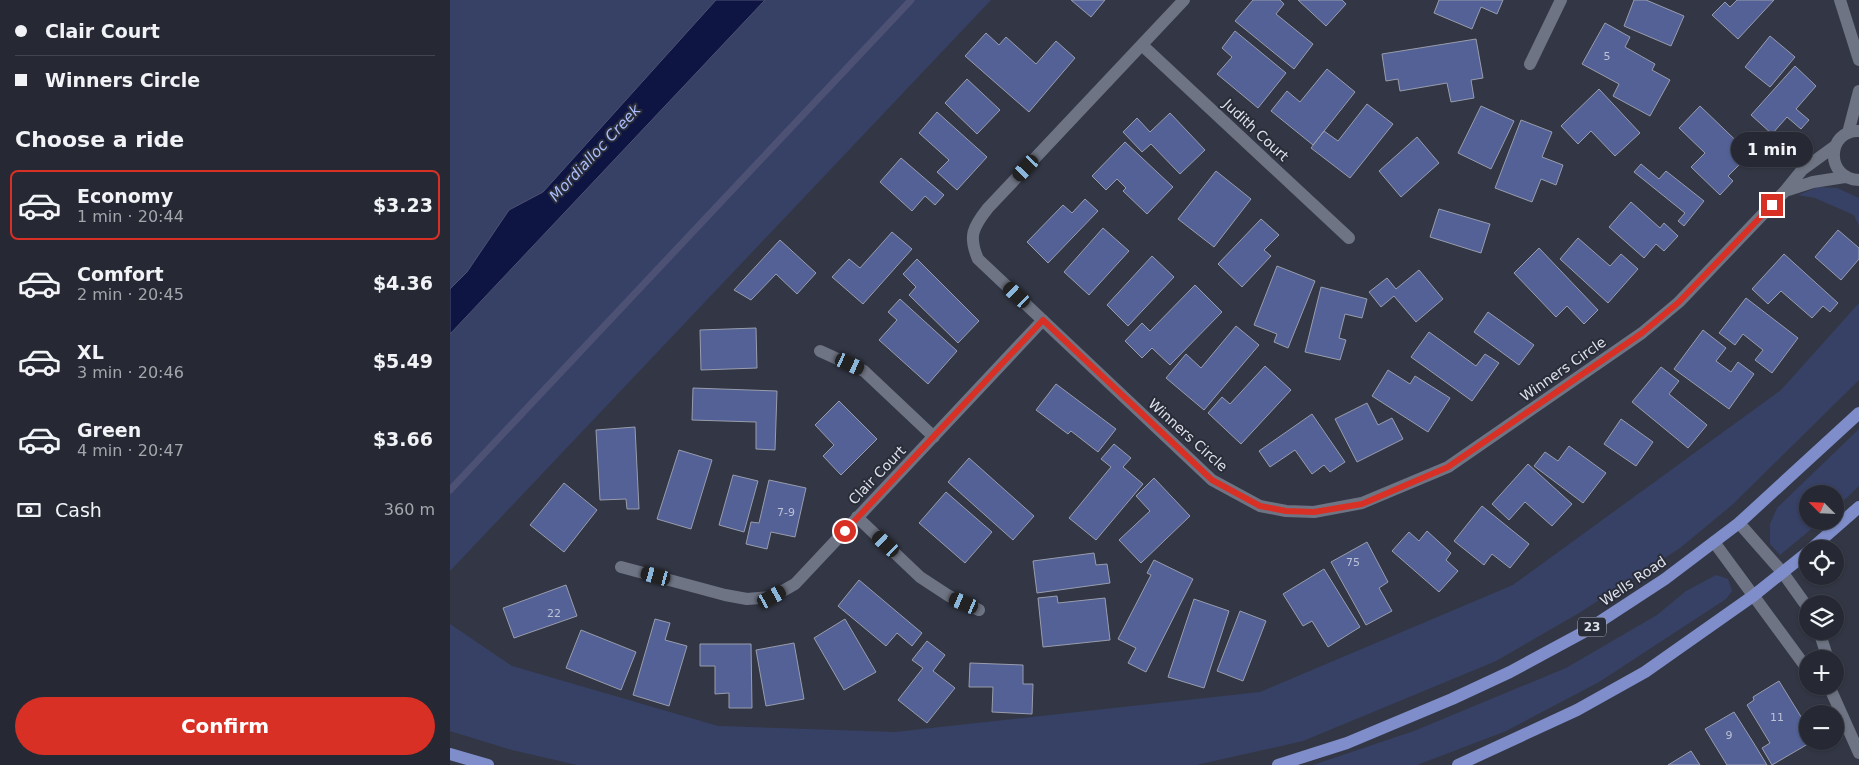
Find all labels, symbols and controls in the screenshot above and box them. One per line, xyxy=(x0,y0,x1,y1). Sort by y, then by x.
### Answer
text: Clair Court xyxy=(45,20,160,42)
house number: 5 xyxy=(1604,50,1611,63)
text: Winners Circle xyxy=(45,69,200,91)
street label: Judith Court xyxy=(1219,95,1292,165)
water label: Mordialloc Creek xyxy=(546,100,645,205)
text: Choose a ride xyxy=(15,127,184,152)
callout: 1 min xyxy=(1731,132,1813,168)
text: 1 min xyxy=(1747,140,1797,159)
car xyxy=(1010,152,1041,184)
icon: car xyxy=(17,183,62,228)
text: Economy xyxy=(77,185,173,207)
text: $3.23 xyxy=(373,194,433,216)
route end xyxy=(1761,194,1783,216)
text: 1 min · 20:44 xyxy=(77,207,184,226)
icon: car xyxy=(17,261,62,306)
text: Comfort xyxy=(77,263,164,285)
text: $4.36 xyxy=(373,272,433,294)
car xyxy=(1000,279,1033,311)
text: 2 min · 20:45 xyxy=(77,285,184,304)
street label: Winners Circle xyxy=(1517,334,1609,404)
icon: car xyxy=(17,339,62,384)
text: XL xyxy=(77,341,104,363)
text: $5.49 xyxy=(373,350,433,372)
car xyxy=(833,351,866,377)
text: 3 min · 20:46 xyxy=(77,363,184,382)
street label: Winners Circle xyxy=(1145,395,1231,475)
icon: car xyxy=(17,417,62,462)
text: Green xyxy=(77,419,141,441)
text: $3.66 xyxy=(373,428,433,450)
text: 4 min · 20:47 xyxy=(77,441,184,460)
street label: Clair Court xyxy=(845,442,909,507)
north arrow xyxy=(1799,485,1844,530)
map controls xyxy=(1799,485,1844,750)
icon: cash xyxy=(15,496,43,524)
text: Cash xyxy=(55,499,102,521)
text: 360 m xyxy=(384,500,435,519)
house number: 7-9 xyxy=(777,506,795,519)
route start xyxy=(834,520,856,542)
car xyxy=(869,528,902,560)
button: locate xyxy=(1799,540,1844,585)
street label: Wells Road xyxy=(1597,553,1669,609)
house number: 75 xyxy=(1346,556,1360,569)
car xyxy=(639,565,672,587)
car xyxy=(755,583,788,611)
car xyxy=(947,590,980,616)
button: layers xyxy=(1799,595,1844,640)
house number: 22 xyxy=(547,607,561,620)
road number: 23 xyxy=(1578,618,1606,636)
button: + xyxy=(1799,650,1844,695)
button: Confirm xyxy=(15,697,435,755)
button: − xyxy=(1799,705,1844,750)
house number: 11 xyxy=(1770,711,1784,724)
house number: 9 xyxy=(1726,729,1733,742)

